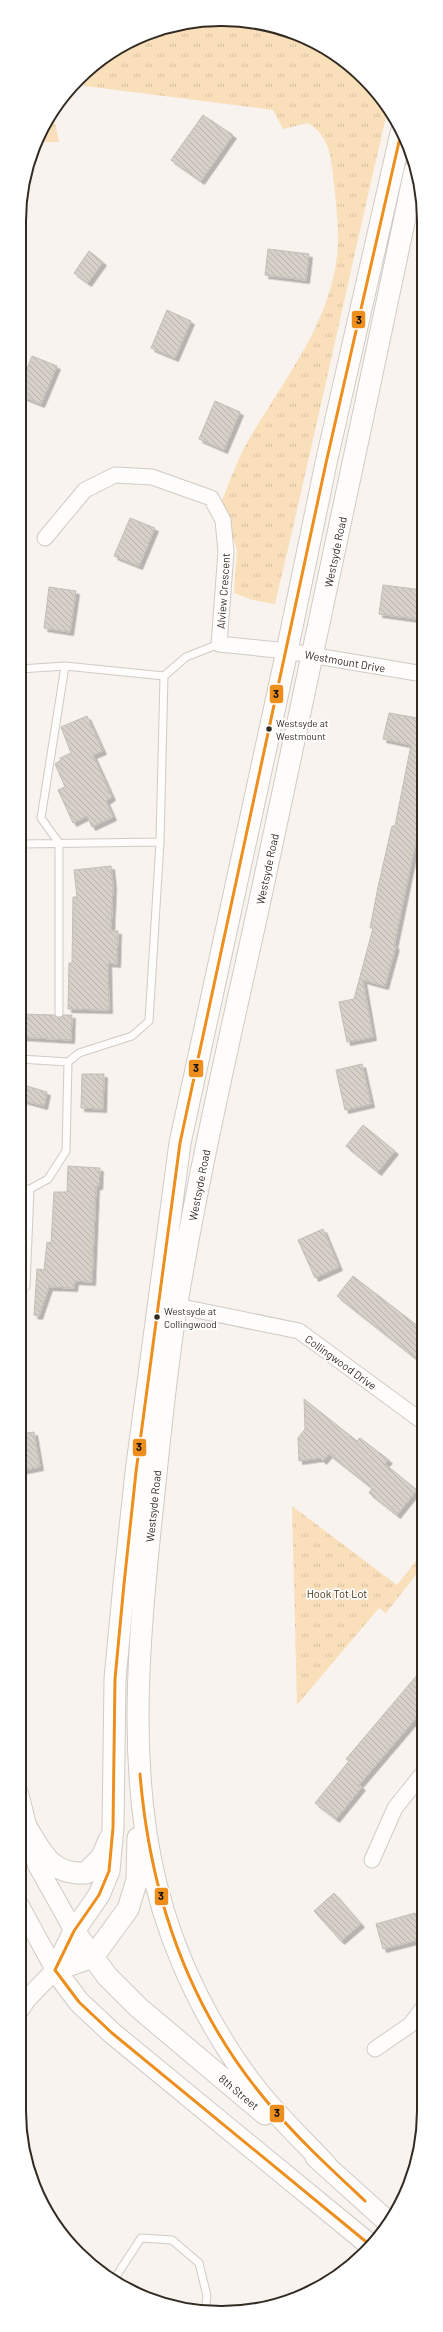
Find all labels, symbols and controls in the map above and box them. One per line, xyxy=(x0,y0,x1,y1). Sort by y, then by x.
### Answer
line badge: 3 xyxy=(351,310,366,329)
text: 3 xyxy=(356,313,362,326)
street label: Westsyde Road xyxy=(321,515,349,589)
street label: Alview Crescent xyxy=(214,553,232,629)
street label: Westmount Drive xyxy=(304,648,387,675)
line badge: 3 xyxy=(269,684,284,704)
text: 3 xyxy=(273,687,279,700)
place label: Westsyde at Westmount xyxy=(276,717,329,742)
marker: Westsyde at Westmount xyxy=(264,724,274,734)
street label: Westsyde Road xyxy=(253,832,281,906)
line badge: 3 xyxy=(188,1059,204,1078)
text: 3 xyxy=(193,1061,199,1074)
street label: Westsyde Road xyxy=(186,1148,212,1222)
place label: Westsyde at Collingwood xyxy=(164,1305,217,1330)
marker: Westsyde at Collingwood xyxy=(152,1312,162,1322)
street label: Collingwood Drive xyxy=(303,1332,379,1392)
line badge: 3 xyxy=(132,1438,147,1457)
text: 3 xyxy=(136,1440,142,1453)
street label: Westsyde Road xyxy=(143,1469,163,1543)
park label: Hook Tot Lot xyxy=(307,1587,367,1600)
line badge: 3 xyxy=(154,1887,169,1906)
text: 3 xyxy=(158,1889,164,1902)
street label: 8th Street xyxy=(216,2072,262,2112)
line badge: 3 xyxy=(269,2104,285,2123)
text: 3 xyxy=(274,2106,280,2119)

